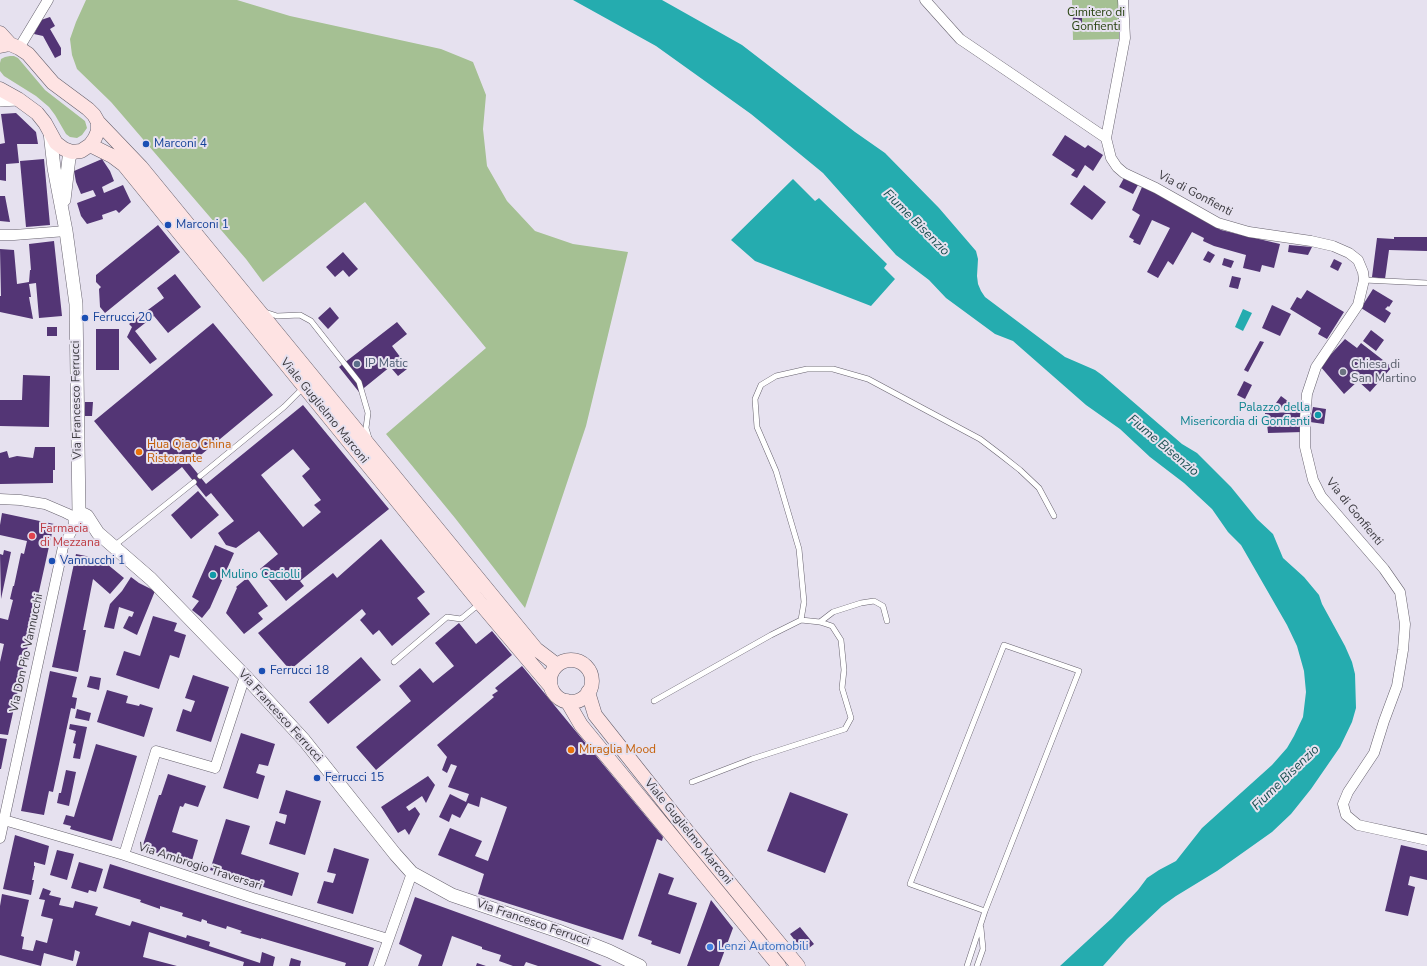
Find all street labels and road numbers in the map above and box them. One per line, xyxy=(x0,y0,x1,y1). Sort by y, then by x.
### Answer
street label: Via di Gonfienti xyxy=(1155,168,1235,220)
street label: Via Francesco Ferrucci xyxy=(69,340,85,460)
street label: Viale Guglielmo Marconi xyxy=(277,355,371,467)
street label: Via di Gonfienti xyxy=(1322,475,1386,549)
street label: Via Don Pio Vannucchi xyxy=(7,592,47,714)
street label: Via Francesco Ferrucci xyxy=(235,667,325,765)
street label: Viale Guglielmo Marconi xyxy=(641,776,735,888)
street label: Via Ambrogio Traversari xyxy=(136,840,264,894)
street label: Via Francesco Ferrucci xyxy=(474,897,592,949)

